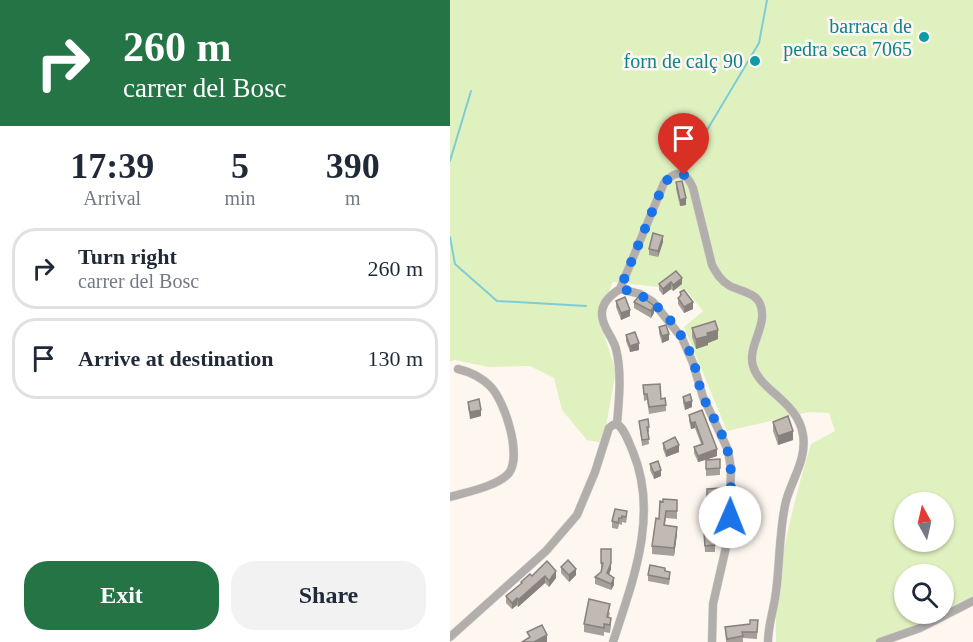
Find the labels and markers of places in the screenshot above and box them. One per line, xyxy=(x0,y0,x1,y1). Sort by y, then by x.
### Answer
place label: barraca de pedra seca 7065 xyxy=(783,15,912,61)
marker: barraca de pedra seca 7065 xyxy=(917,30,931,44)
place label: forn de calç 90 xyxy=(624,50,743,73)
marker: forn de calç 90 xyxy=(748,54,762,68)
pin xyxy=(658,113,709,175)

